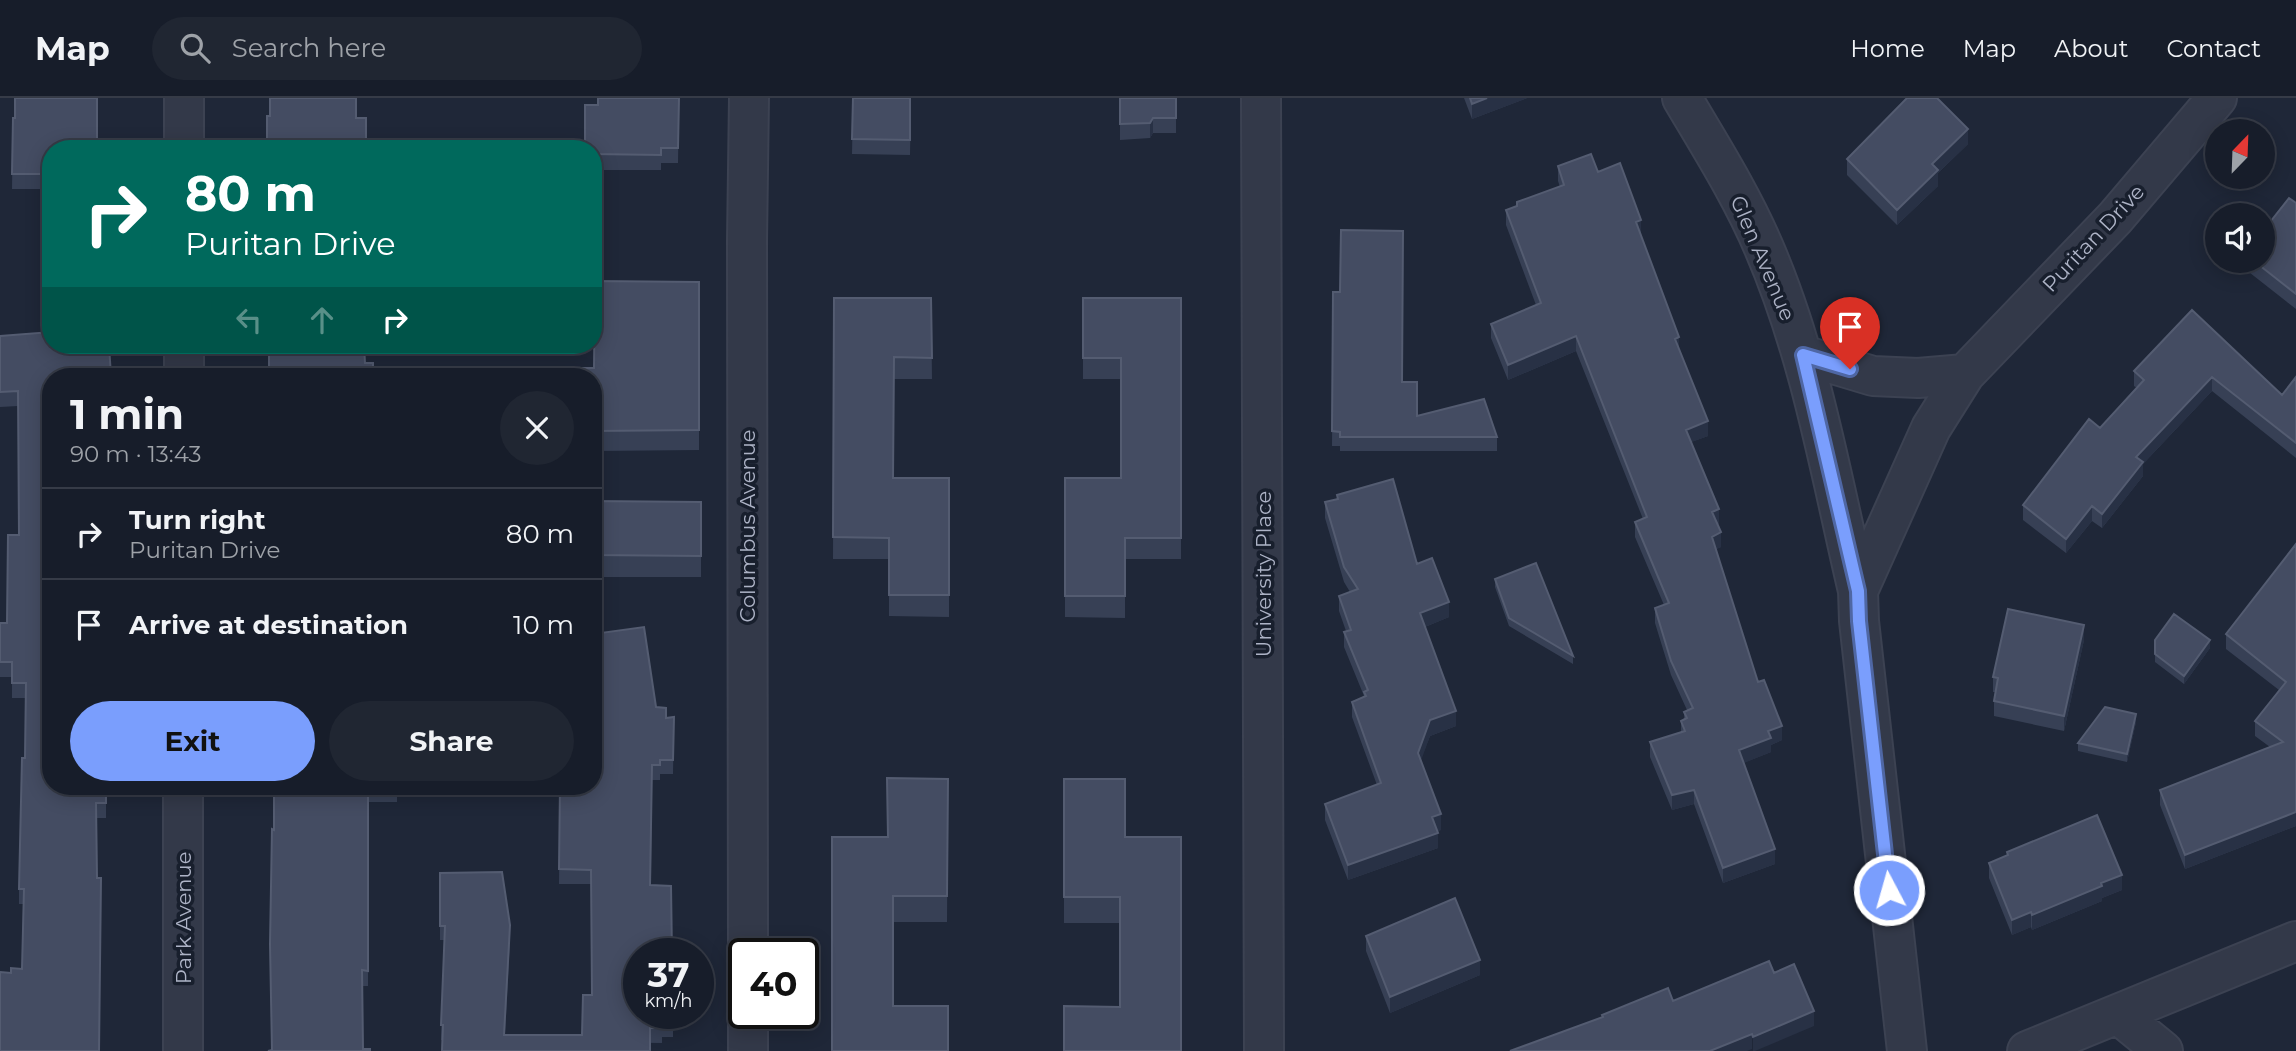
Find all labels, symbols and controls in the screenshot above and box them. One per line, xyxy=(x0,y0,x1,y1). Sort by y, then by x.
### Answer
search box xyxy=(152,17,642,80)
text: Map xyxy=(35,28,110,68)
icon: search xyxy=(176,29,214,67)
text: Search here xyxy=(232,32,386,64)
text: Home xyxy=(1850,34,1925,63)
text: Map xyxy=(1963,34,2016,63)
text: About xyxy=(2054,34,2128,63)
text: Contact xyxy=(2166,34,2261,63)
north arrow xyxy=(2205,119,2275,189)
map controls xyxy=(2205,119,2275,273)
text: 80 m xyxy=(185,164,316,223)
icon: right xyxy=(70,168,161,259)
street label: Puritan Drive xyxy=(2037,179,2149,297)
street label: Glen Avenue xyxy=(1725,192,1801,324)
button: sound xyxy=(2205,203,2275,273)
text: Puritan Drive xyxy=(185,224,395,263)
pin xyxy=(1820,297,1880,369)
icon: left xyxy=(230,301,268,339)
icon: ahead xyxy=(303,301,341,339)
icon: right xyxy=(376,301,414,339)
icon: arrive xyxy=(1831,308,1869,346)
text: 1 min xyxy=(70,388,184,440)
button: close xyxy=(500,391,574,465)
street label: Columbus Avenue xyxy=(735,430,760,622)
text: 90 m · 13:43 xyxy=(70,440,202,468)
street label: University Place xyxy=(1251,491,1276,657)
text: Turn right xyxy=(129,504,265,536)
icon: right xyxy=(70,515,108,553)
text: 80 m xyxy=(506,518,574,550)
text: Puritan Drive xyxy=(129,536,280,564)
icon: arrive xyxy=(70,606,108,644)
text: Arrive at destination xyxy=(129,609,408,641)
text: 10 m xyxy=(513,609,574,641)
button: Exit xyxy=(70,701,315,781)
button: Share xyxy=(329,701,574,781)
street label: Park Avenue xyxy=(171,852,196,984)
position arrow xyxy=(1852,853,1926,927)
speed limit sign: 40 xyxy=(728,938,819,1029)
text: 37 xyxy=(647,953,690,996)
text: km/h xyxy=(644,990,693,1012)

